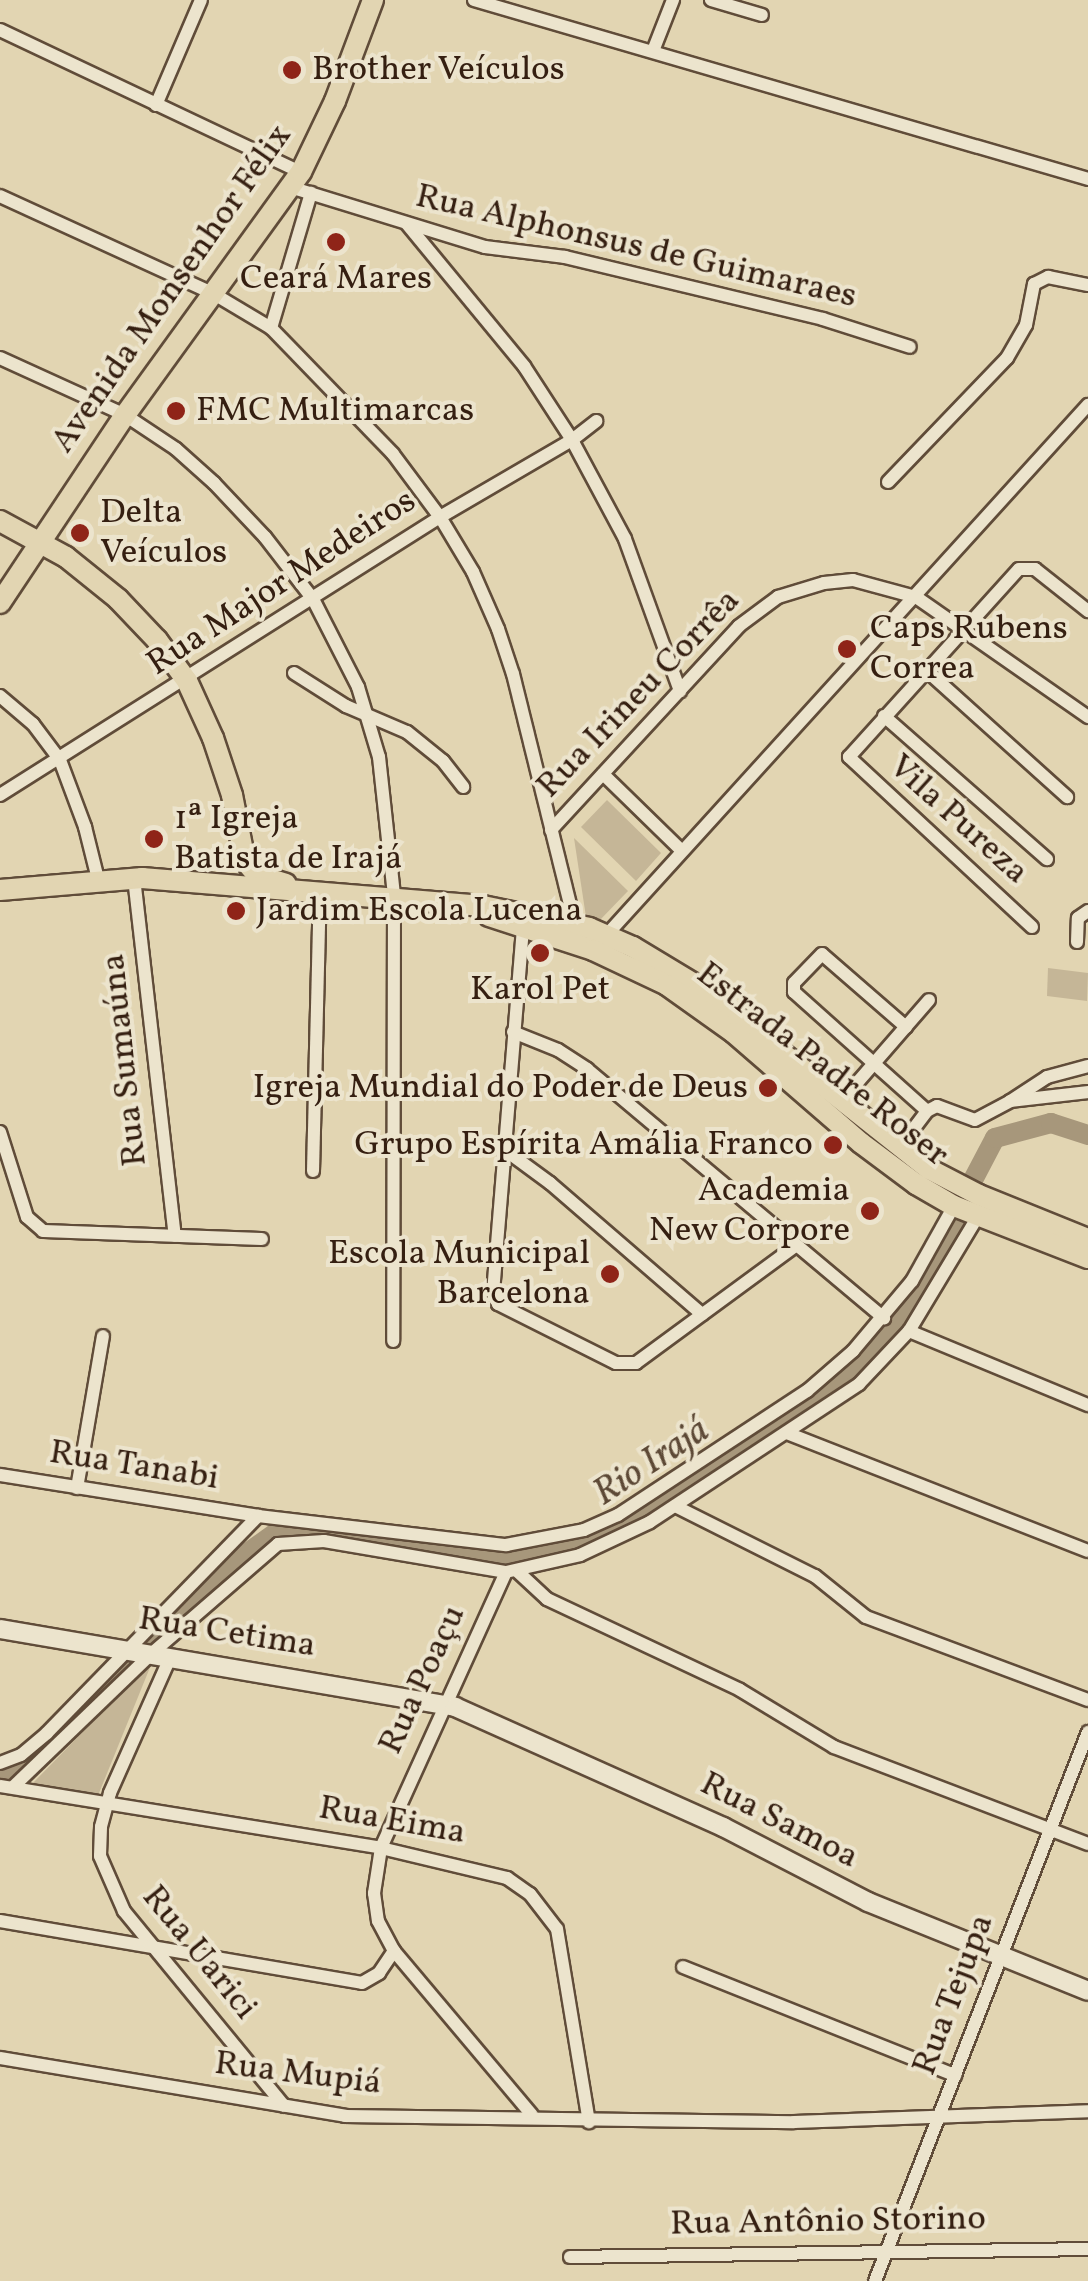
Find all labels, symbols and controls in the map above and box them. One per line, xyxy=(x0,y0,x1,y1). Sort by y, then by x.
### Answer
place label: Brother Veículos xyxy=(312,49,566,91)
marker: Brother Veículos xyxy=(281,59,303,81)
street label: Avenida Monsenhor Félix xyxy=(42,117,302,461)
street label: Rua Alphonsus de Guimaraes xyxy=(411,176,861,318)
marker: Ceará Mares xyxy=(325,231,347,253)
place label: Ceará Mares xyxy=(240,258,432,300)
place label: FMC Multimarcas xyxy=(196,390,474,432)
marker: FMC Multimarcas xyxy=(165,400,187,422)
street label: Rua Major Medeiros xyxy=(140,480,424,686)
place label: Delta Veículos xyxy=(100,492,227,574)
marker: Delta Veículos xyxy=(69,522,91,544)
street label: Rua Irineu Corrêa xyxy=(528,581,750,807)
place label: Caps Rubens Correa xyxy=(870,608,1068,690)
marker: Caps Rubens Correa xyxy=(834,636,860,662)
street label: Vila Pureza xyxy=(879,746,1037,894)
place label: 1ª Igreja Batista de Irajá xyxy=(174,798,402,880)
marker: 1ª Igreja Batista de Irajá xyxy=(143,828,165,850)
place label: Jardim Escola Lucena xyxy=(256,890,583,932)
marker: Jardim Escola Lucena xyxy=(225,900,247,922)
marker: Karol Pet xyxy=(529,942,551,964)
street label: Rua Sumaúna xyxy=(93,952,157,1168)
street label: Estrada Padre Roser xyxy=(688,954,956,1176)
place label: Karol Pet xyxy=(470,969,610,1011)
place label: Igreja Mundial do Poder de Deus xyxy=(253,1067,748,1109)
marker: Igreja Mundial do Poder de Deus xyxy=(757,1077,779,1099)
place label: Grupo Espírita Amália Franco xyxy=(355,1124,813,1166)
marker: Grupo Espírita Amália Franco xyxy=(822,1134,844,1156)
place label: Academia New Corpore xyxy=(648,1170,850,1252)
marker: Academia New Corpore xyxy=(859,1200,881,1222)
place label: Escola Municipal Barcelona xyxy=(328,1233,590,1315)
marker: Escola Municipal Barcelona xyxy=(599,1263,621,1285)
water label: Rio Irajá xyxy=(586,1409,718,1517)
street label: Rua Tanabi xyxy=(46,1432,222,1500)
street label: Rua Cetima xyxy=(135,1598,319,1668)
street label: Rua Poaçu xyxy=(370,1599,476,1761)
street label: Rua Samoa xyxy=(693,1763,865,1879)
street label: Rua Eima xyxy=(315,1787,469,1855)
street label: Rua Uarici xyxy=(132,1877,266,2029)
street label: Rua Tejupa xyxy=(904,1908,1004,2082)
street label: Rua Mupiá xyxy=(212,2043,384,2105)
street label: Rua Antônio Storino xyxy=(670,2198,986,2246)

